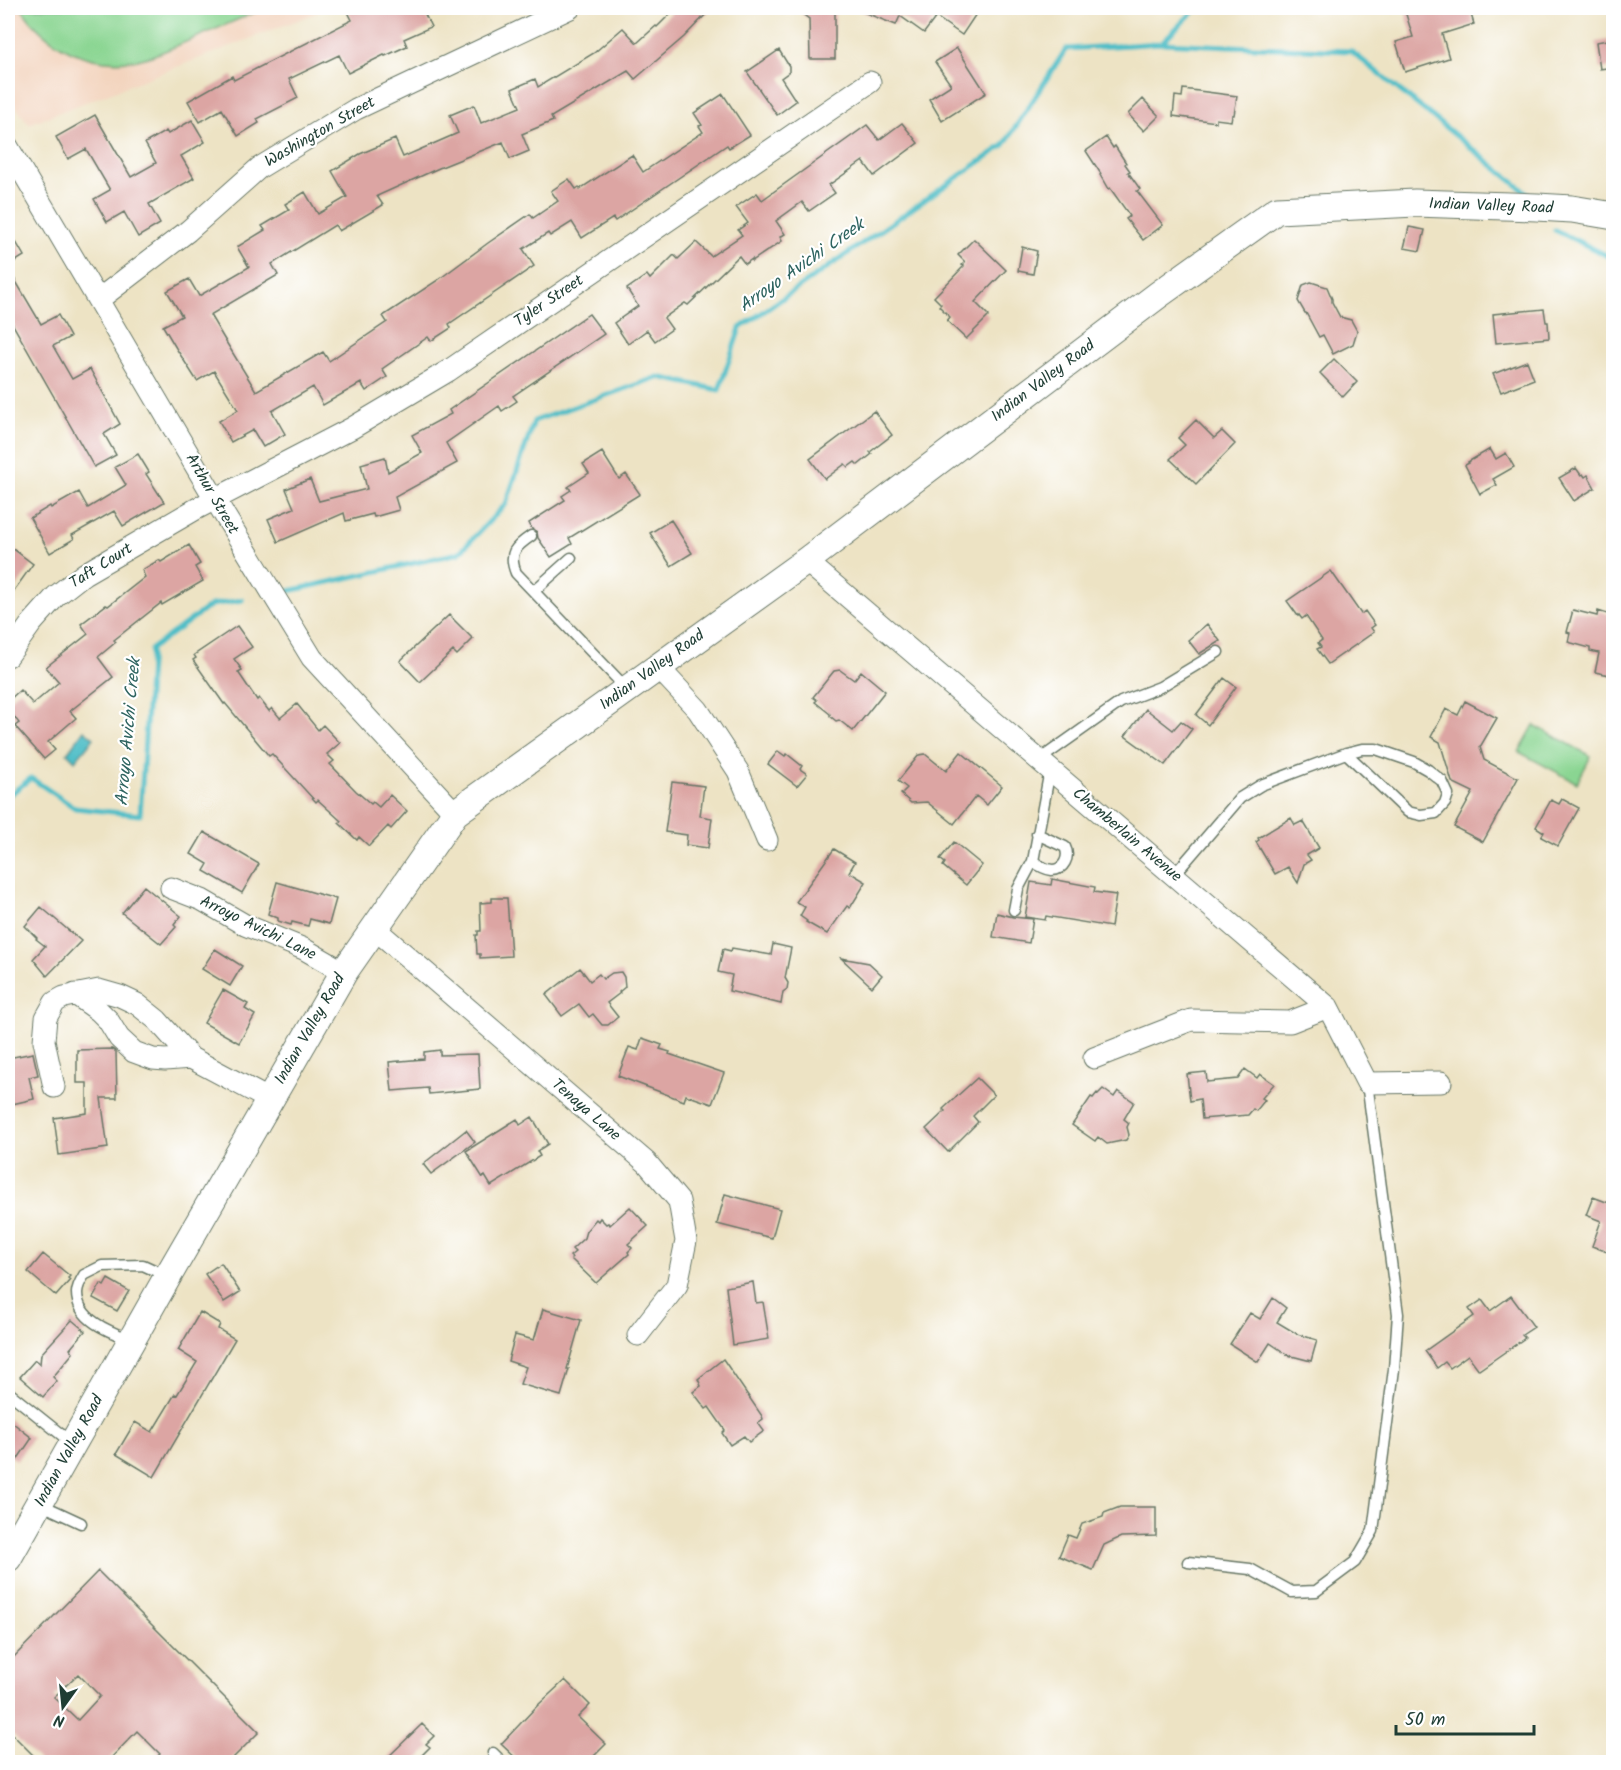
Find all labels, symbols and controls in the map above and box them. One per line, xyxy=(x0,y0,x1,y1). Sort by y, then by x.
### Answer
street label: Washington Street xyxy=(260,90,381,174)
street label: Indian Valley Road xyxy=(1428,191,1555,221)
water label: Arroyo Avichi Creek xyxy=(733,210,873,320)
street label: Tyler Street xyxy=(509,268,590,334)
street label: Indian Valley Road xyxy=(986,333,1101,429)
street label: Arthur Street xyxy=(179,449,246,540)
street label: Taft Court xyxy=(64,536,138,595)
street label: Indian Valley Road xyxy=(594,623,711,717)
water label: Arroyo Avichi Creek xyxy=(108,654,150,807)
street label: Chamberlain Avenue xyxy=(1067,782,1187,888)
street label: Arroyo Avichi Lane xyxy=(195,889,321,967)
street label: Indian Valley Road xyxy=(268,968,353,1089)
street label: Tenaya Lane xyxy=(546,1073,626,1147)
street label: Indian Valley Road xyxy=(28,1389,111,1512)
north arrow xyxy=(33,1677,93,1737)
scale bar xyxy=(1396,1698,1534,1736)
text: 50 m xyxy=(1405,1706,1445,1735)
text: N xyxy=(51,1707,68,1733)

